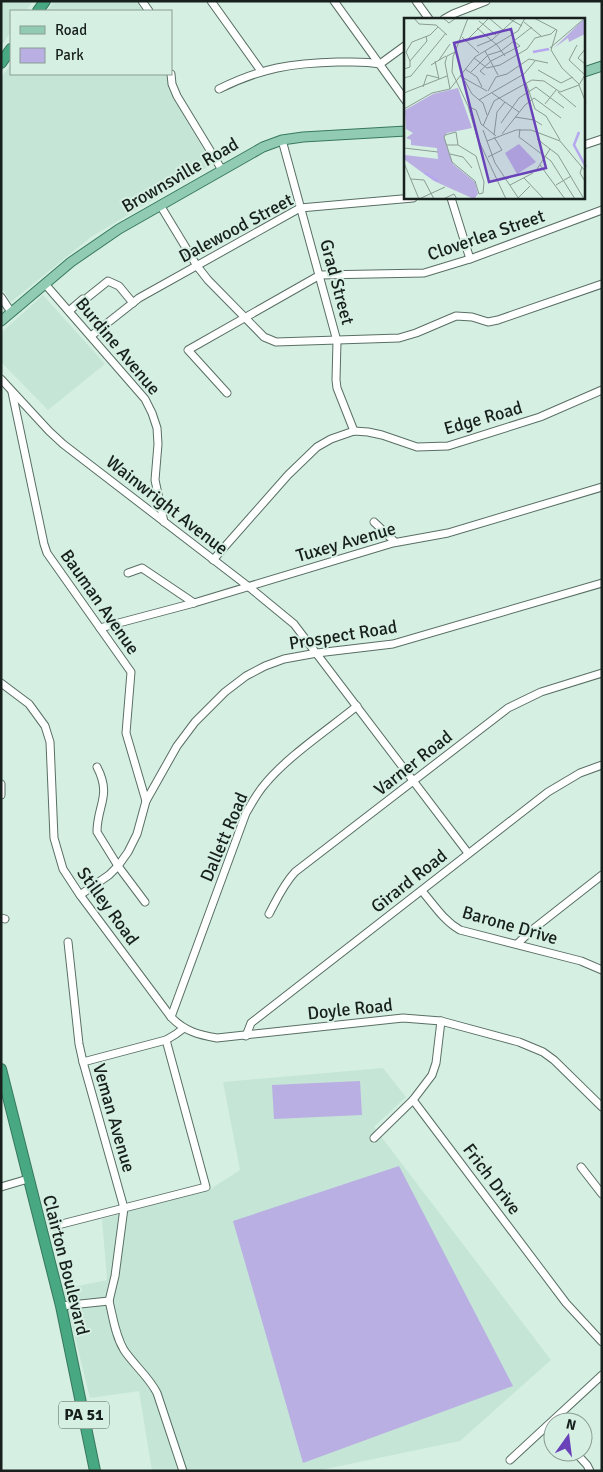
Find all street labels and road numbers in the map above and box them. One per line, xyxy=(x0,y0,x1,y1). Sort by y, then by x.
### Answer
street label: Brownsville Road xyxy=(118,133,242,217)
street label: Dalewood Street xyxy=(175,189,297,267)
street label: Cloverlea Street xyxy=(424,205,548,265)
street label: Grad Street xyxy=(315,237,359,327)
street label: Burdine Avenue xyxy=(71,293,165,399)
street label: Edge Road xyxy=(441,396,525,440)
street label: Wainwright Avenue xyxy=(102,450,232,560)
street label: Tuxey Avenue xyxy=(294,517,398,567)
street label: Bauman Avenue xyxy=(56,545,144,659)
street label: Prospect Road xyxy=(287,616,399,654)
street label: Varner Road xyxy=(369,726,457,800)
street label: Dallett Road xyxy=(195,789,253,885)
street label: Girard Road xyxy=(367,844,451,918)
street label: Stilley Road xyxy=(72,863,144,949)
street label: Barone Drive xyxy=(460,901,560,949)
street label: Doyle Road xyxy=(306,994,394,1024)
street label: Veman Avenue xyxy=(88,1061,140,1175)
street label: Frich Drive xyxy=(458,1139,526,1219)
street label: Clairton Boulevard xyxy=(38,1193,94,1337)
road number: PA 51 xyxy=(59,1402,109,1428)

